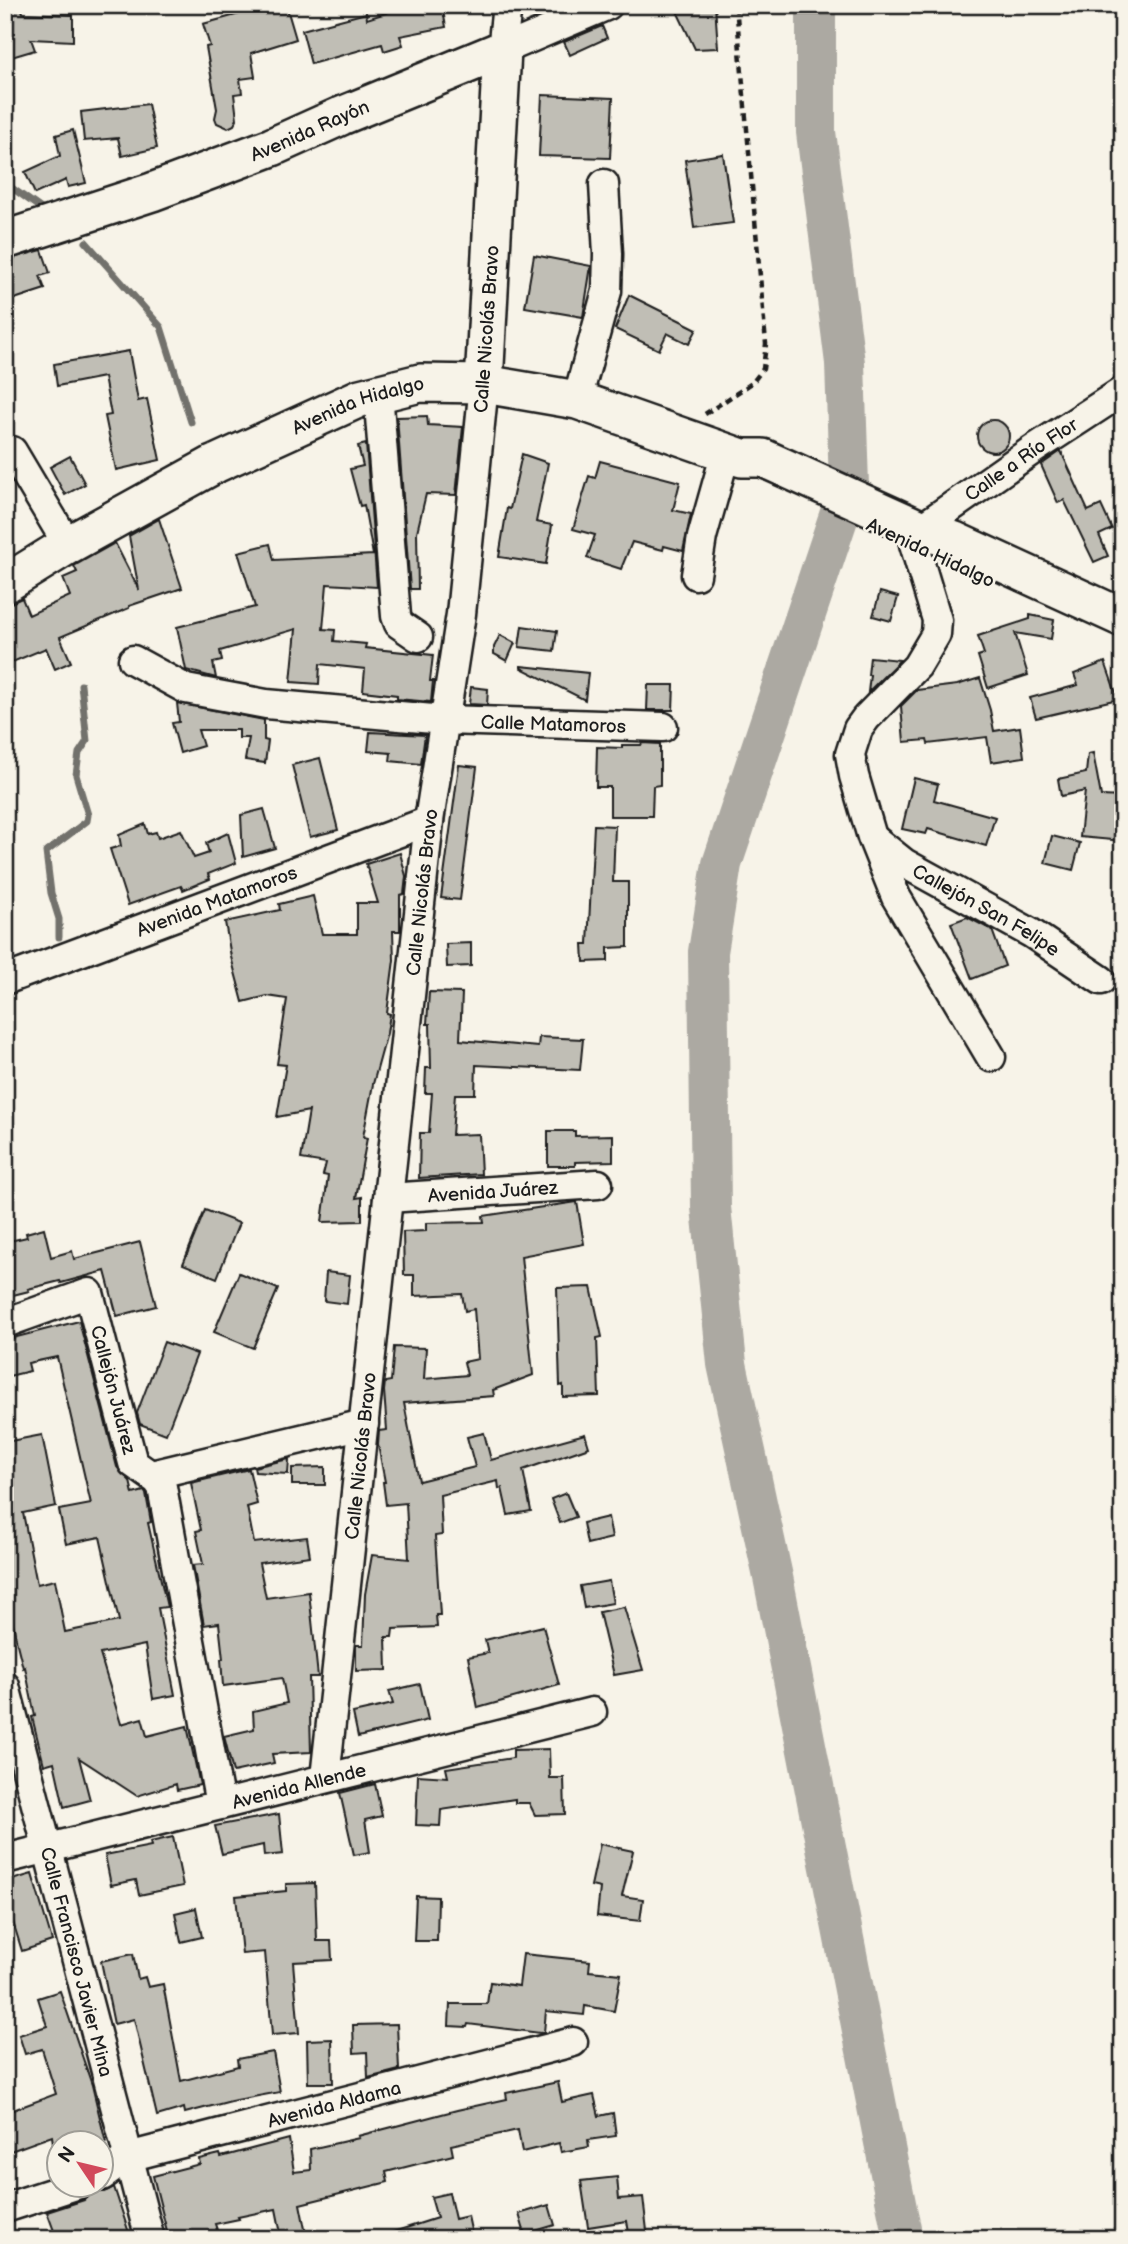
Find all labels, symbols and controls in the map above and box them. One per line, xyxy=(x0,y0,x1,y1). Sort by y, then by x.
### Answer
street label: Avenida Rayón xyxy=(248,96,373,167)
street label: Calle Nicolás Bravo xyxy=(470,245,505,414)
street label: Avenida Hidalgo xyxy=(289,372,427,440)
street label: Calle a Río Flor xyxy=(961,413,1084,507)
street label: Avenida Hidalgo xyxy=(862,514,998,593)
street label: Calle Matamoros xyxy=(480,711,626,739)
street label: Calle Nicolás Bravo xyxy=(402,807,444,977)
street label: Callejón San Felipe xyxy=(908,860,1064,962)
street label: Avenida Matamoros xyxy=(134,861,301,943)
street label: Avenida Juárez xyxy=(427,1177,560,1208)
street label: Callejón Juárez xyxy=(85,1323,140,1458)
street label: Calle Nicolás Bravo xyxy=(341,1371,382,1541)
street label: Avenida Allende xyxy=(230,1759,369,1815)
street label: Calle Francisco Javier Mina xyxy=(35,1845,117,2080)
street label: Avenida Aldama xyxy=(265,2077,404,2134)
north arrow xyxy=(46,2128,116,2198)
text: N xyxy=(54,2143,81,2168)

